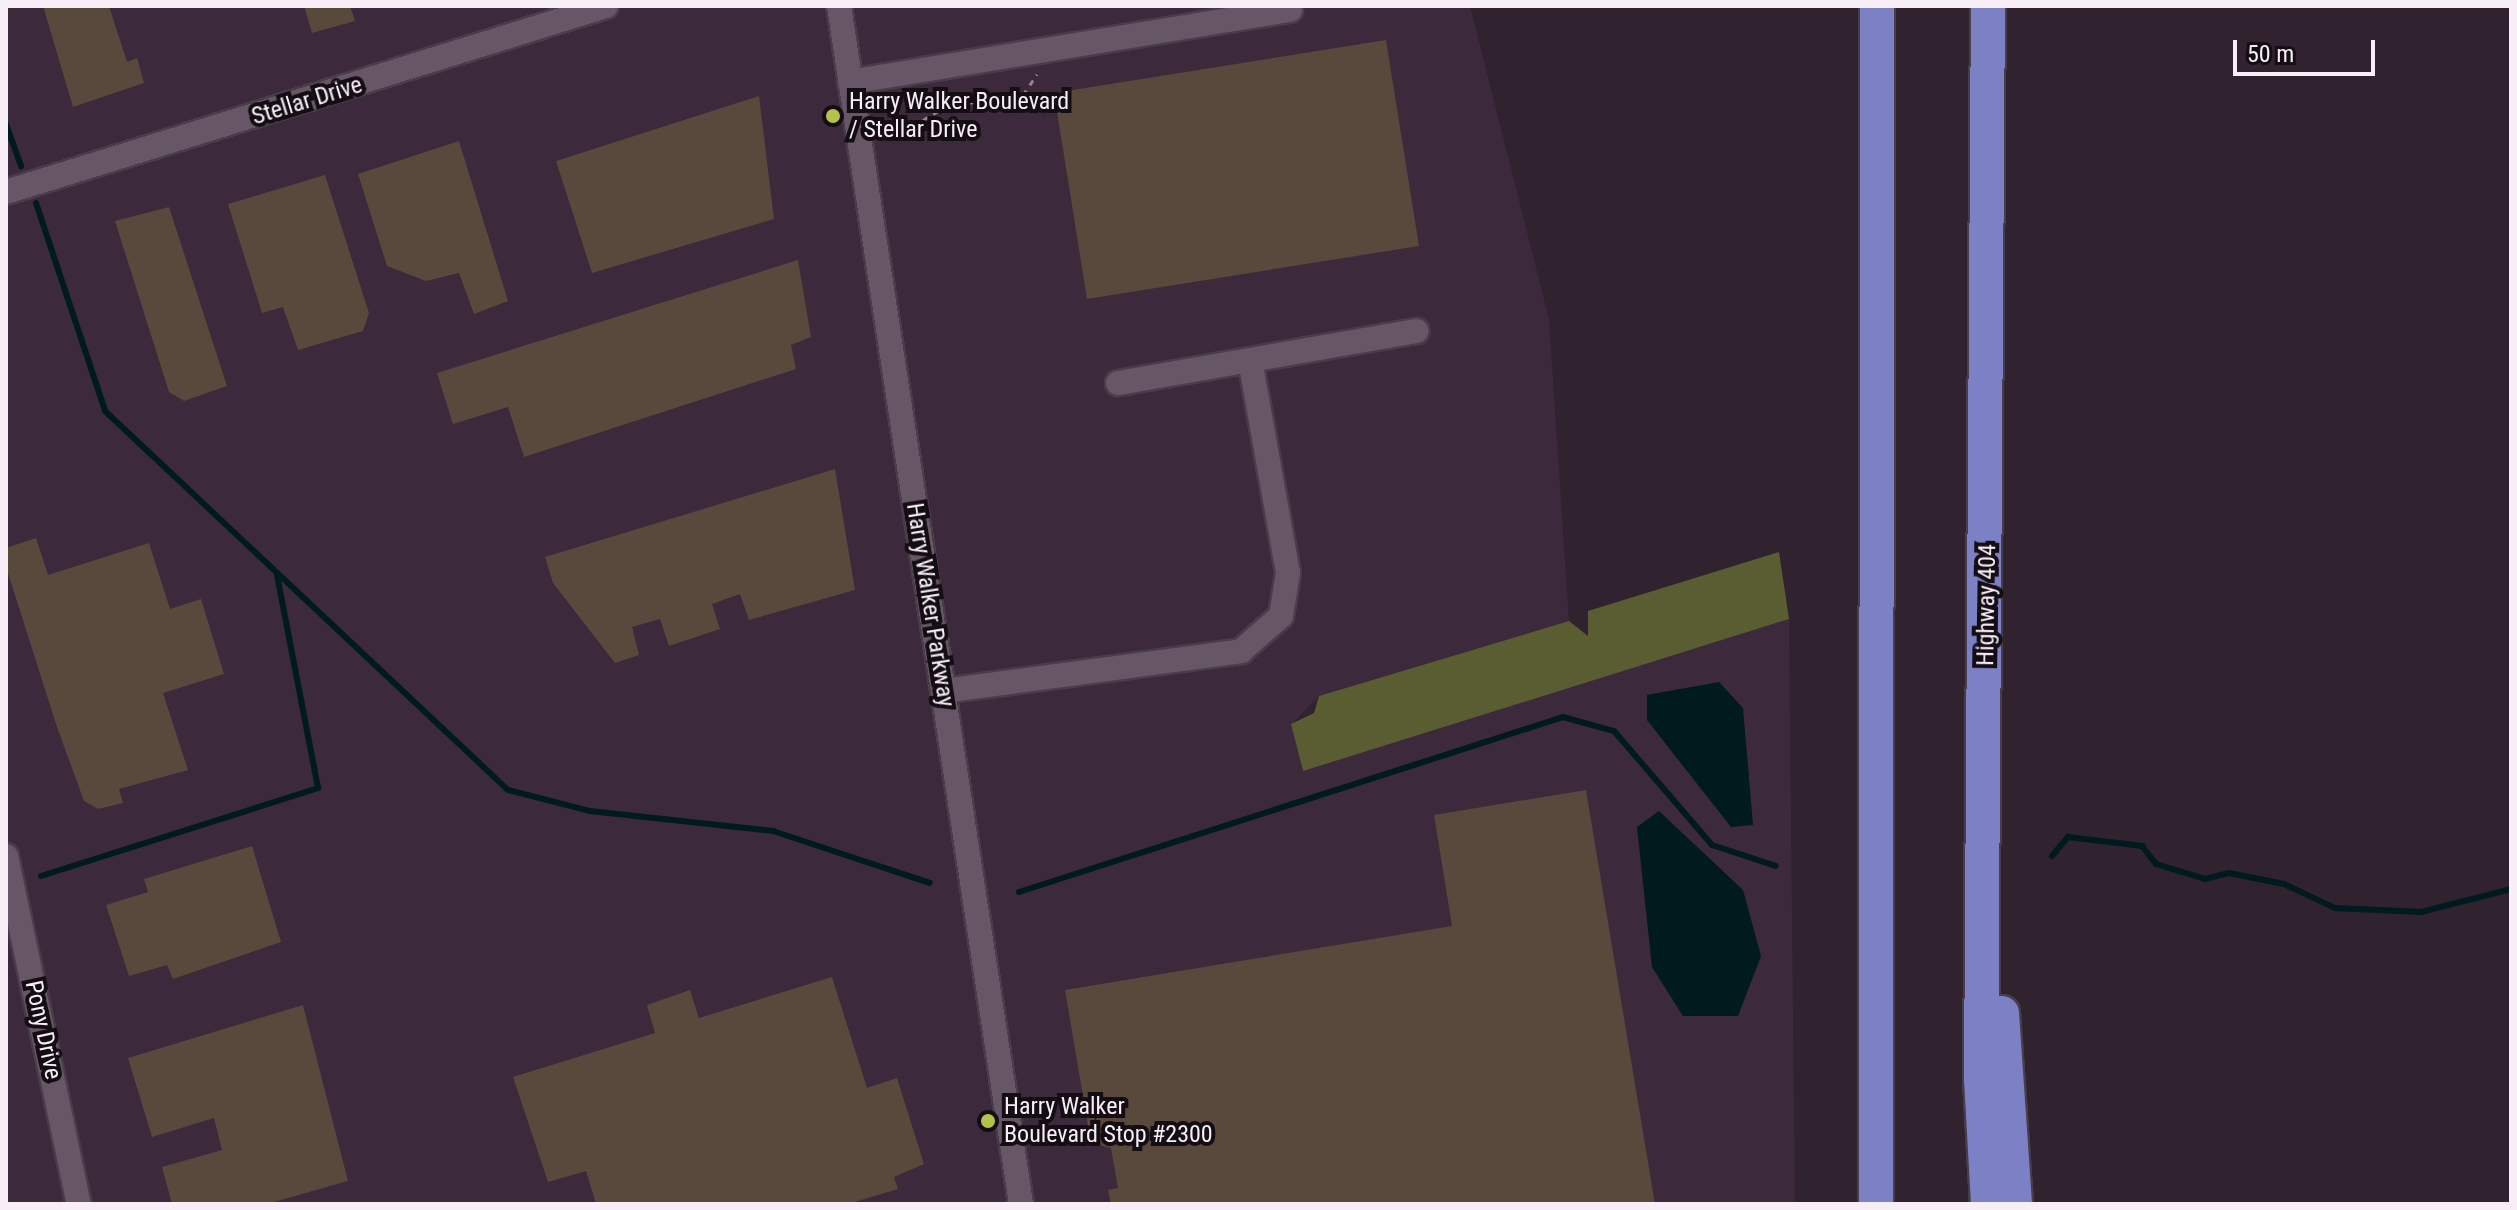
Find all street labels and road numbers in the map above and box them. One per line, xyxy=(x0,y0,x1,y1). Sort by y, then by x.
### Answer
street label: Stellar Drive xyxy=(248,71,366,131)
street label: Harry Walker Parkway xyxy=(900,501,960,709)
street label: Highway 404 xyxy=(1972,544,2002,666)
street label: Pony Drive xyxy=(18,978,68,1082)

